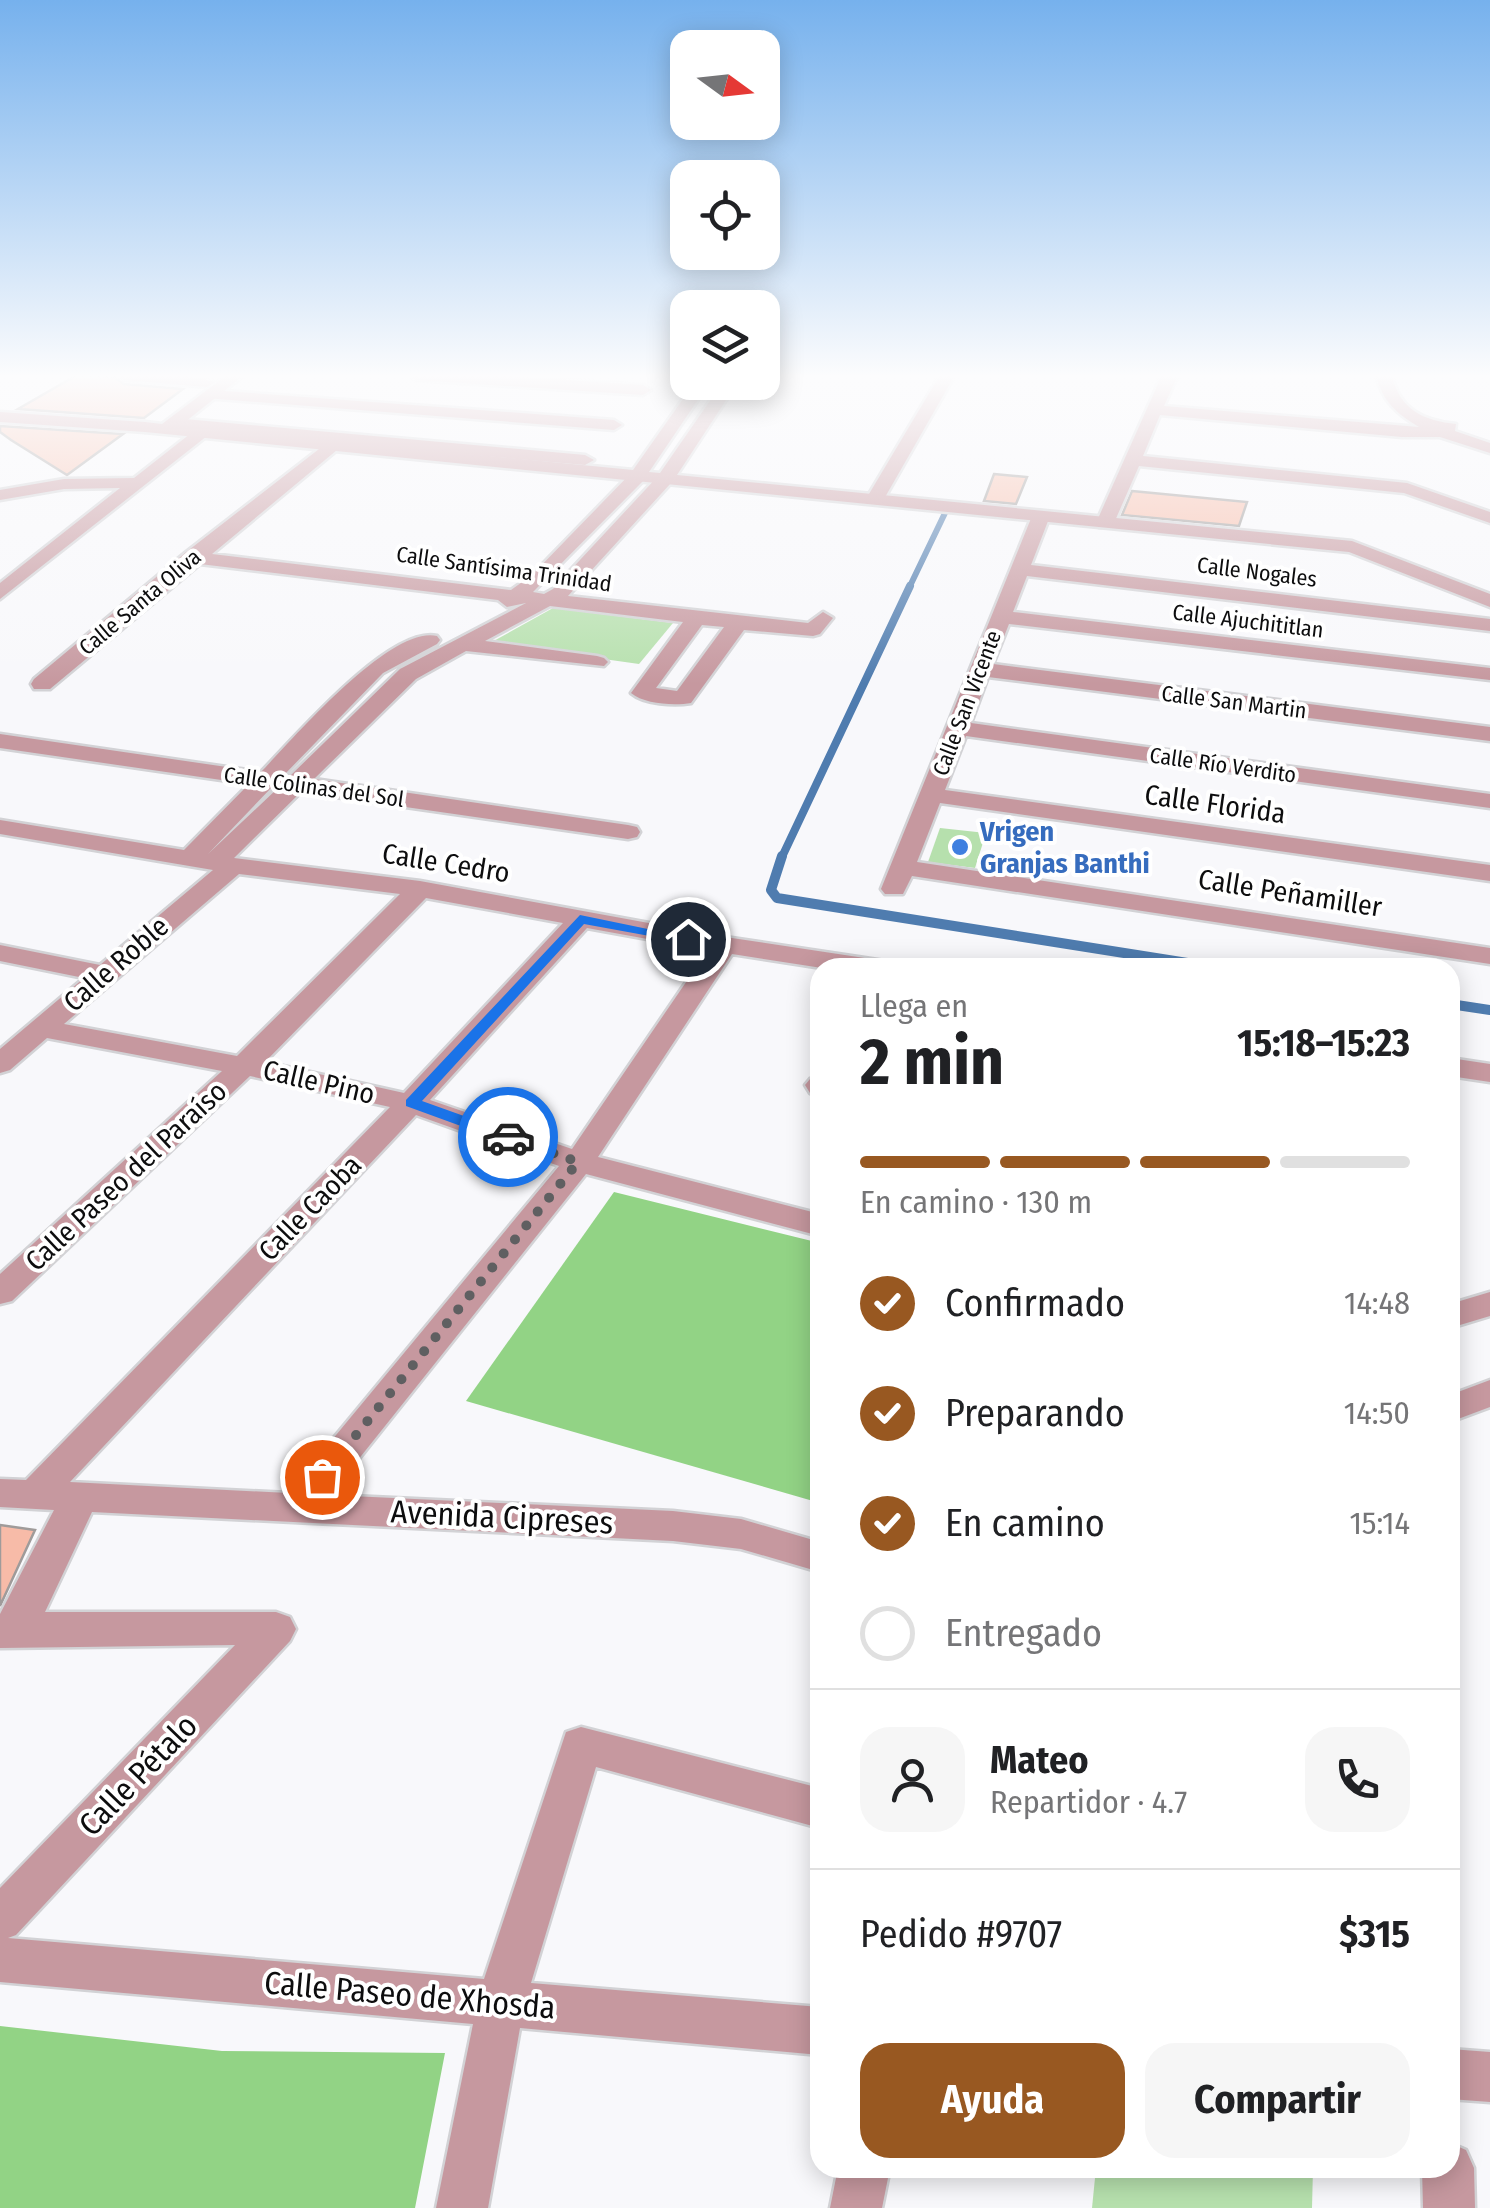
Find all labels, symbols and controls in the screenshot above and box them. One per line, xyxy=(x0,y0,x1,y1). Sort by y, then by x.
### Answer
north arrow xyxy=(670,30,780,140)
map controls xyxy=(670,30,780,400)
button: locate xyxy=(670,160,780,270)
button: layers xyxy=(670,290,780,400)
street label: Calle Santísima Trinidad xyxy=(395,541,613,597)
street label: Calle Santa Oliva xyxy=(74,543,206,661)
street label: Calle Nogales xyxy=(1196,551,1318,593)
street label: Calle Ajuchititlan xyxy=(1171,598,1325,644)
street label: Calle San Vicente xyxy=(927,627,1007,779)
street label: Calle San Martin xyxy=(1160,680,1308,724)
street label: Calle Río Verdito xyxy=(1148,741,1298,789)
street label: Calle Colinas del Sol xyxy=(222,761,406,813)
street label: Calle Florida xyxy=(1142,778,1288,830)
place label: Vrigen Granjas Banthi xyxy=(979,815,1150,880)
marker: Vrigen Granjas Banthi xyxy=(949,836,971,858)
street label: Calle Cedro xyxy=(380,837,512,889)
street label: Calle Peñamiller xyxy=(1196,862,1384,924)
pin xyxy=(646,897,731,982)
street label: Calle Roble xyxy=(57,910,175,1018)
icon: home xyxy=(661,912,716,967)
text: Llega en xyxy=(860,987,968,1025)
text: 15:18–15:23 xyxy=(1237,1020,1410,1066)
text: 2 min xyxy=(860,1023,1004,1101)
street label: Calle Pino xyxy=(260,1053,378,1111)
street label: Calle Paseo del Paraíso xyxy=(19,1074,233,1278)
courier xyxy=(458,1087,558,1187)
icon: car xyxy=(481,1110,536,1165)
street label: Calle Caoba xyxy=(252,1149,368,1267)
text: En camino · 130 m xyxy=(860,1183,1092,1221)
icon: check xyxy=(860,1276,915,1331)
text: Confirmado xyxy=(945,1280,1125,1326)
text: 14:48 xyxy=(1344,1284,1410,1322)
icon: check xyxy=(860,1386,915,1441)
text: Preparando xyxy=(945,1390,1125,1436)
text: 14:50 xyxy=(1344,1394,1410,1432)
pin xyxy=(280,1435,365,1520)
icon: bag xyxy=(295,1450,350,1505)
street label: Avenida Cipreses xyxy=(390,1492,614,1542)
icon: check xyxy=(860,1496,915,1551)
text: En camino xyxy=(945,1500,1105,1546)
text: 15:14 xyxy=(1349,1504,1410,1542)
text: Entregado xyxy=(945,1610,1102,1656)
street label: Calle Pétalo xyxy=(71,1707,205,1843)
button: person xyxy=(860,1727,965,1832)
button: phone xyxy=(1305,1727,1410,1832)
text: Mateo xyxy=(990,1737,1089,1783)
text: Repartidor · 4.7 xyxy=(990,1783,1187,1821)
text: Pedido #9707 xyxy=(860,1911,1062,1957)
text: $315 xyxy=(1339,1911,1410,1957)
street label: Calle Paseo de Xhosda xyxy=(263,1963,557,2027)
button: Ayuda xyxy=(860,2043,1125,2158)
button: Compartir xyxy=(1145,2043,1410,2158)

